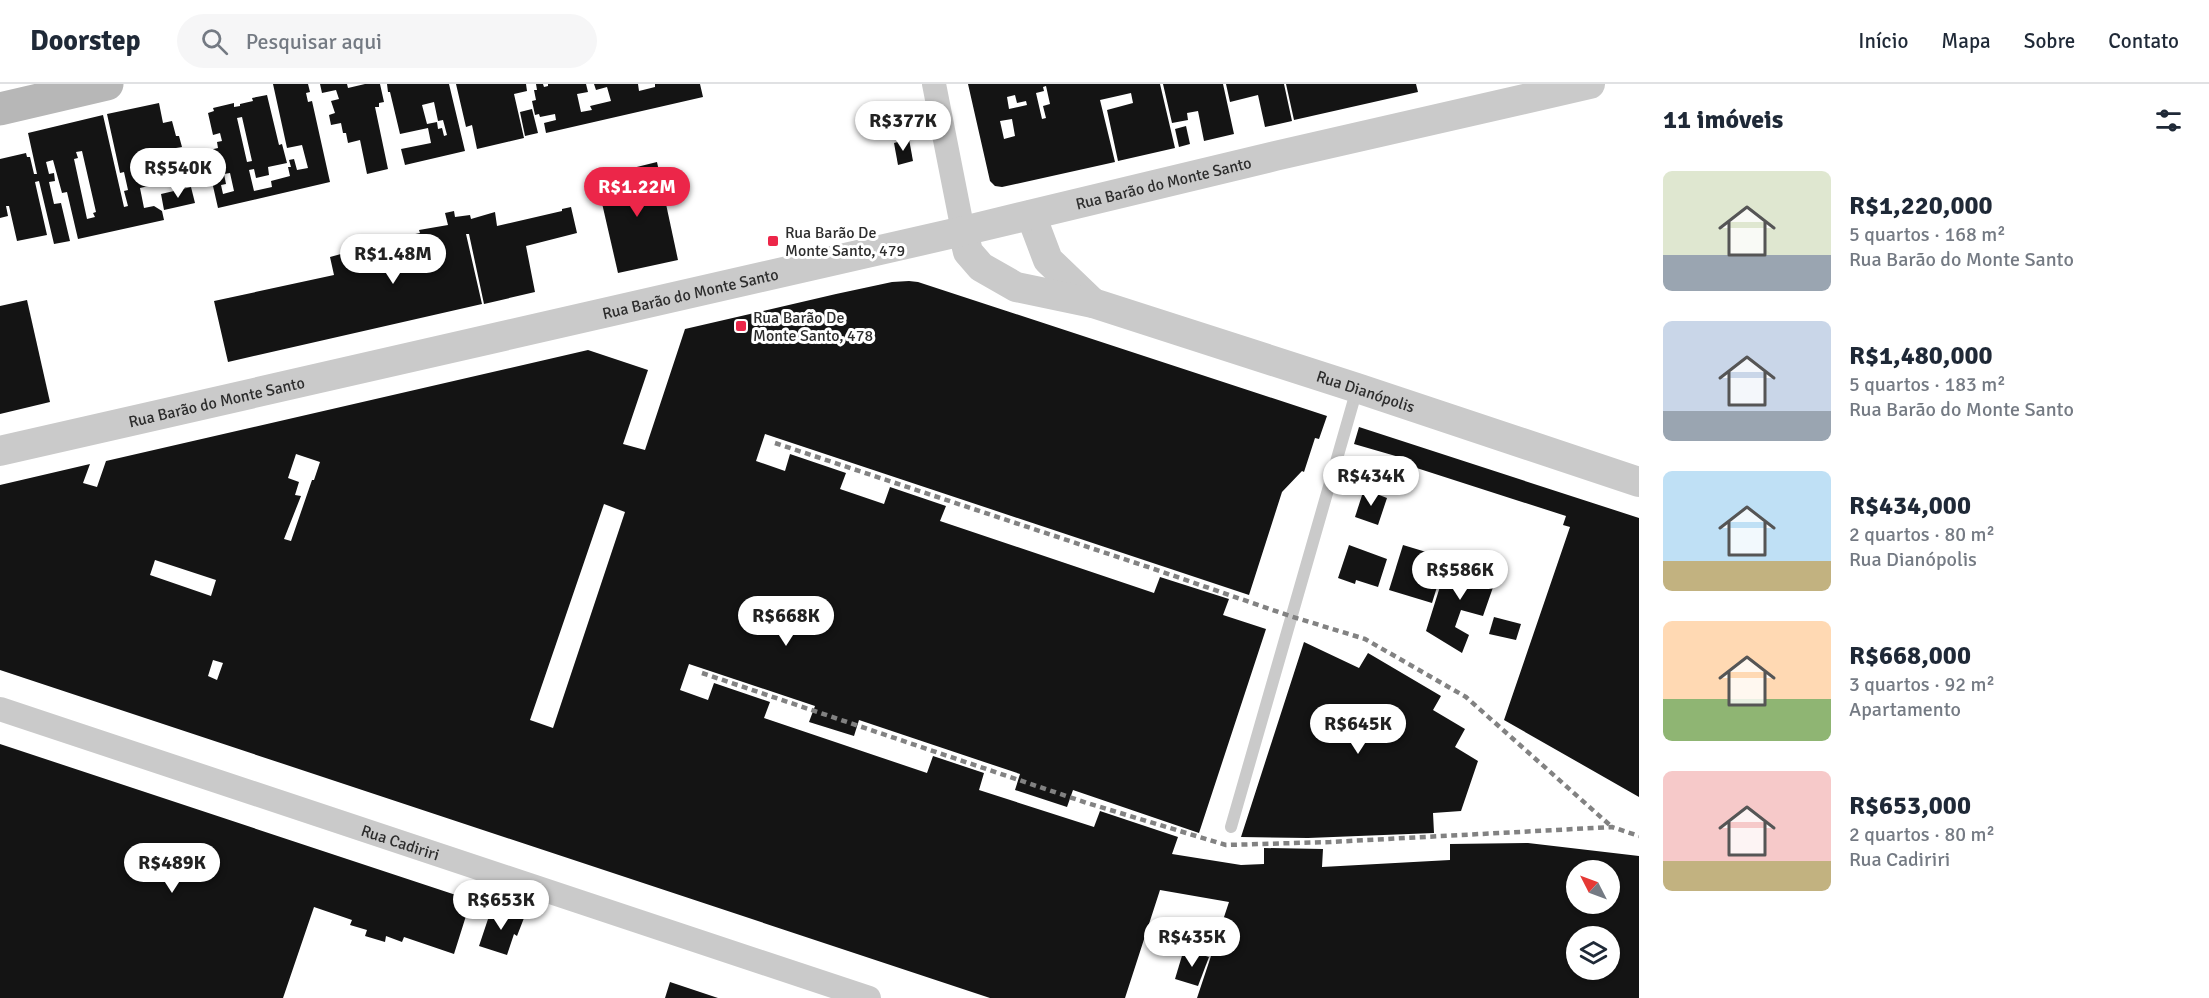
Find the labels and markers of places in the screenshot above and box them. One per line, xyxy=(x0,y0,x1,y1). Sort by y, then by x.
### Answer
pin: R$377K xyxy=(854,101,952,152)
pin: R$540K xyxy=(129,148,227,199)
pin: R$1.22M xyxy=(582,167,692,218)
place label: Rua Barão De Monte Santo, 479 xyxy=(785,223,905,261)
pin: R$1.48M xyxy=(338,234,448,285)
marker: Rua Barão De Monte Santo, 479 xyxy=(766,234,780,248)
place label: Rua Barão De Monte Santo, 478 xyxy=(753,308,873,346)
marker: Rua Barão De Monte Santo, 478 xyxy=(734,319,748,333)
pin: R$434K xyxy=(1322,456,1420,507)
pin: R$586K xyxy=(1411,550,1509,601)
pin: R$668K xyxy=(737,596,835,647)
pin: R$645K xyxy=(1309,704,1407,755)
pin: R$489K xyxy=(123,843,221,894)
pin: R$653K xyxy=(452,880,550,931)
pin: R$435K xyxy=(1143,917,1241,968)

